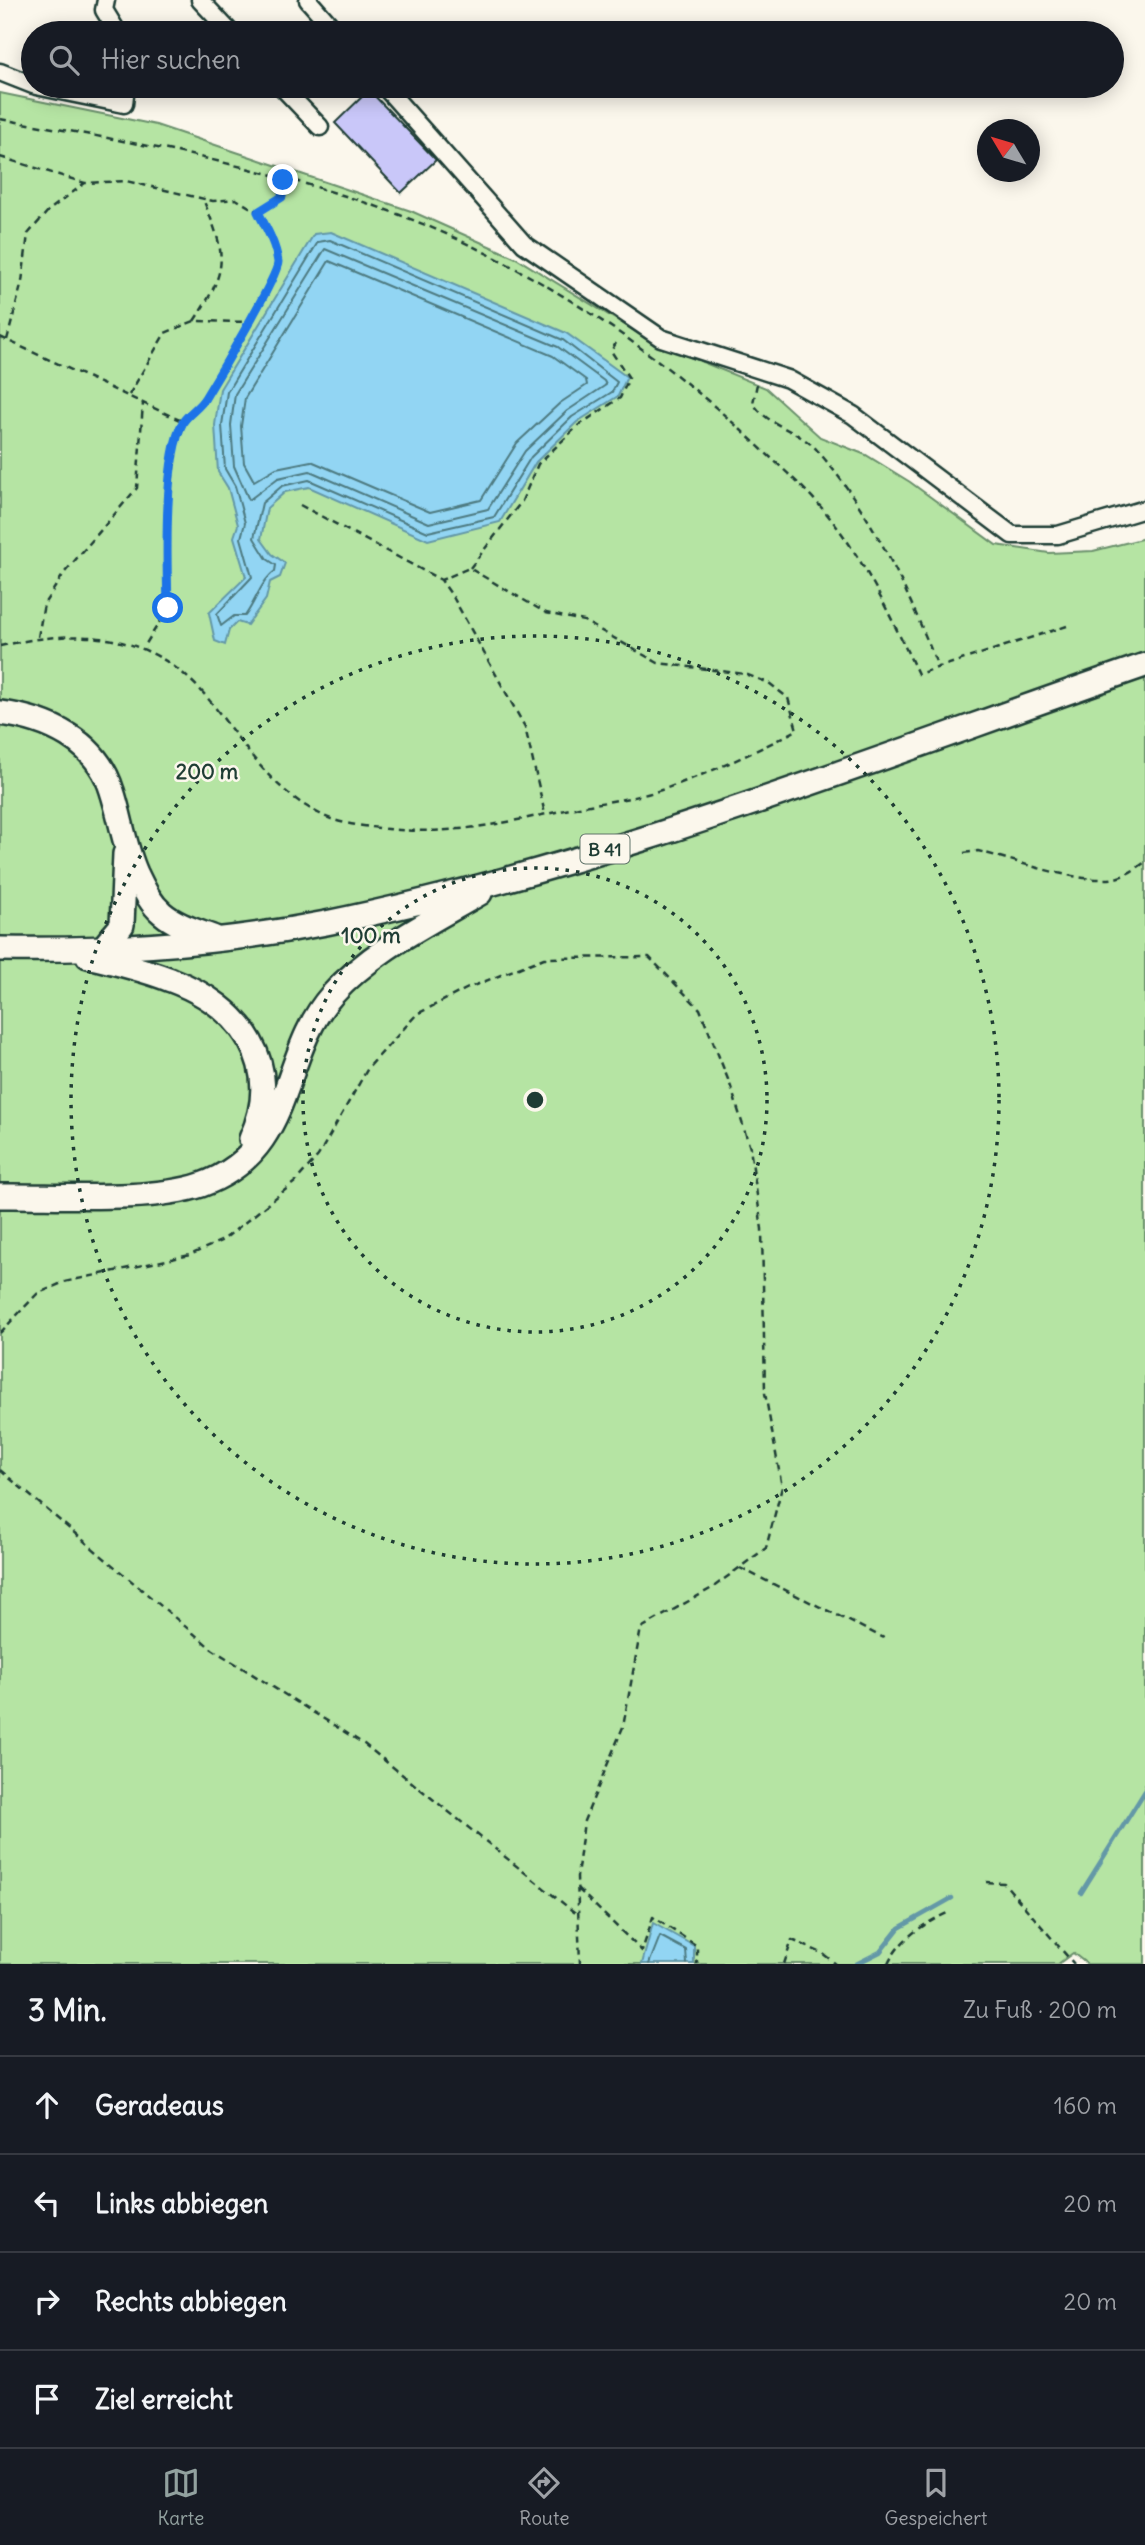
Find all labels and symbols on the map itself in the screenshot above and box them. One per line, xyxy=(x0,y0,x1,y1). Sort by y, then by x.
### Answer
north arrow xyxy=(977,119,1040,182)
route end xyxy=(267,164,298,195)
route start xyxy=(152,592,183,623)
text: 200 m xyxy=(176,758,239,785)
road number: B 41 xyxy=(580,834,630,864)
text: 100 m xyxy=(341,922,401,949)
centre of rings xyxy=(523,1088,547,1112)

